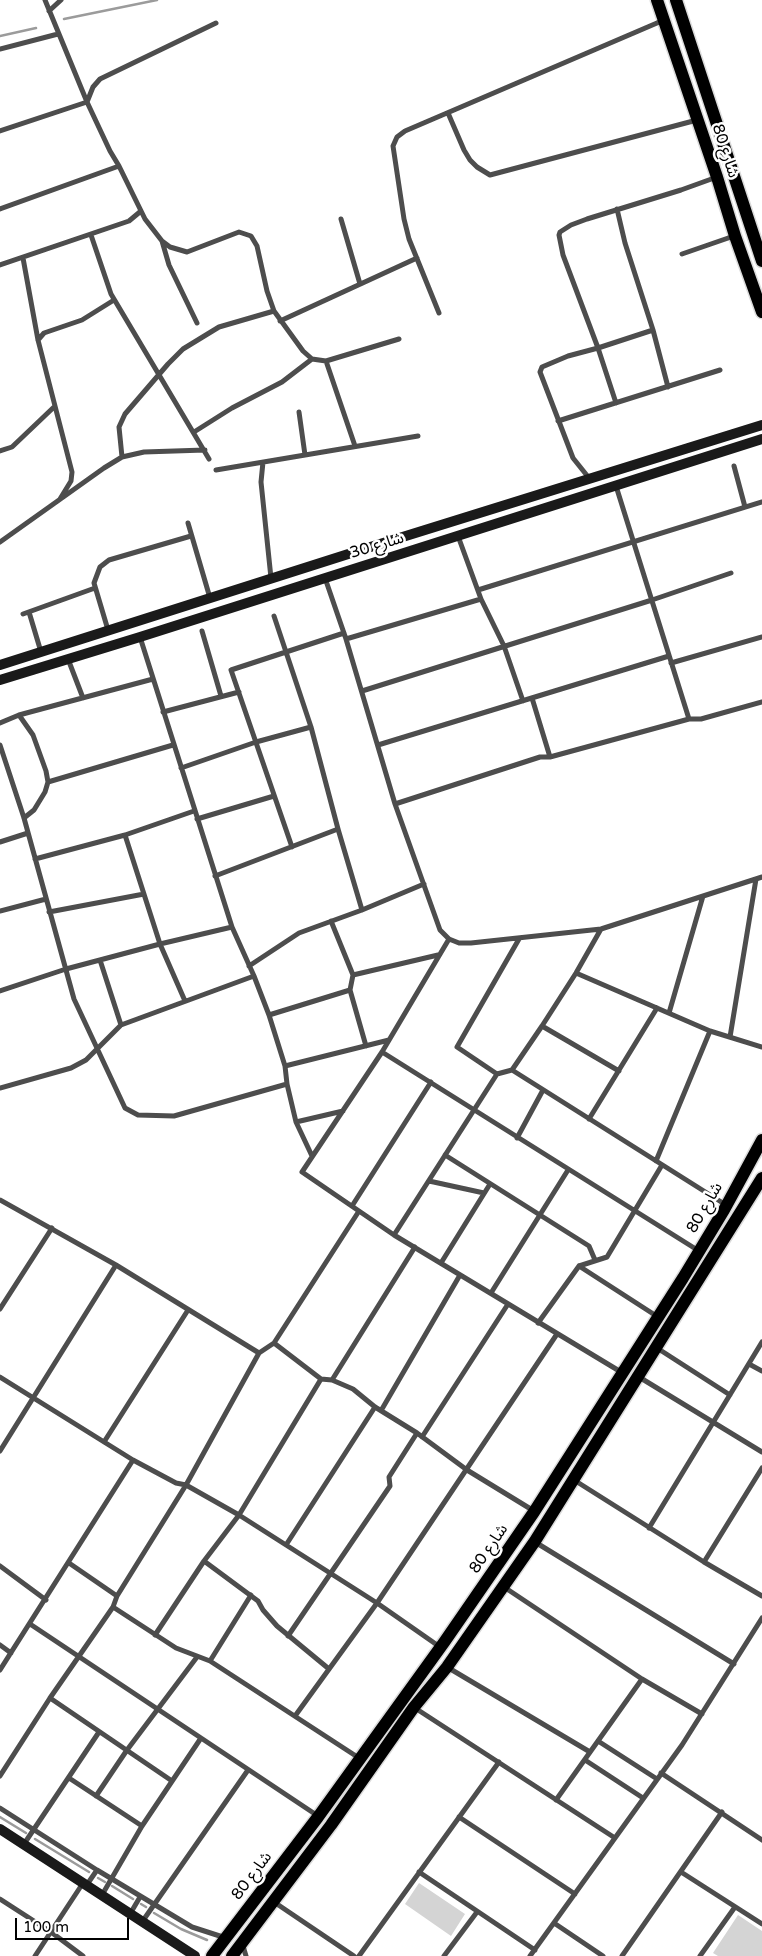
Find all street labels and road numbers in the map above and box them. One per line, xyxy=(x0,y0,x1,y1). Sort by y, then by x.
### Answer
street label: شارع 80 xyxy=(707,122,743,180)
street label: شارع 30 xyxy=(348,529,406,563)
street label: شارع 80 xyxy=(683,1179,727,1237)
street label: شارع 80 xyxy=(466,1521,512,1577)
street label: شارع 80 xyxy=(228,1848,276,1904)

